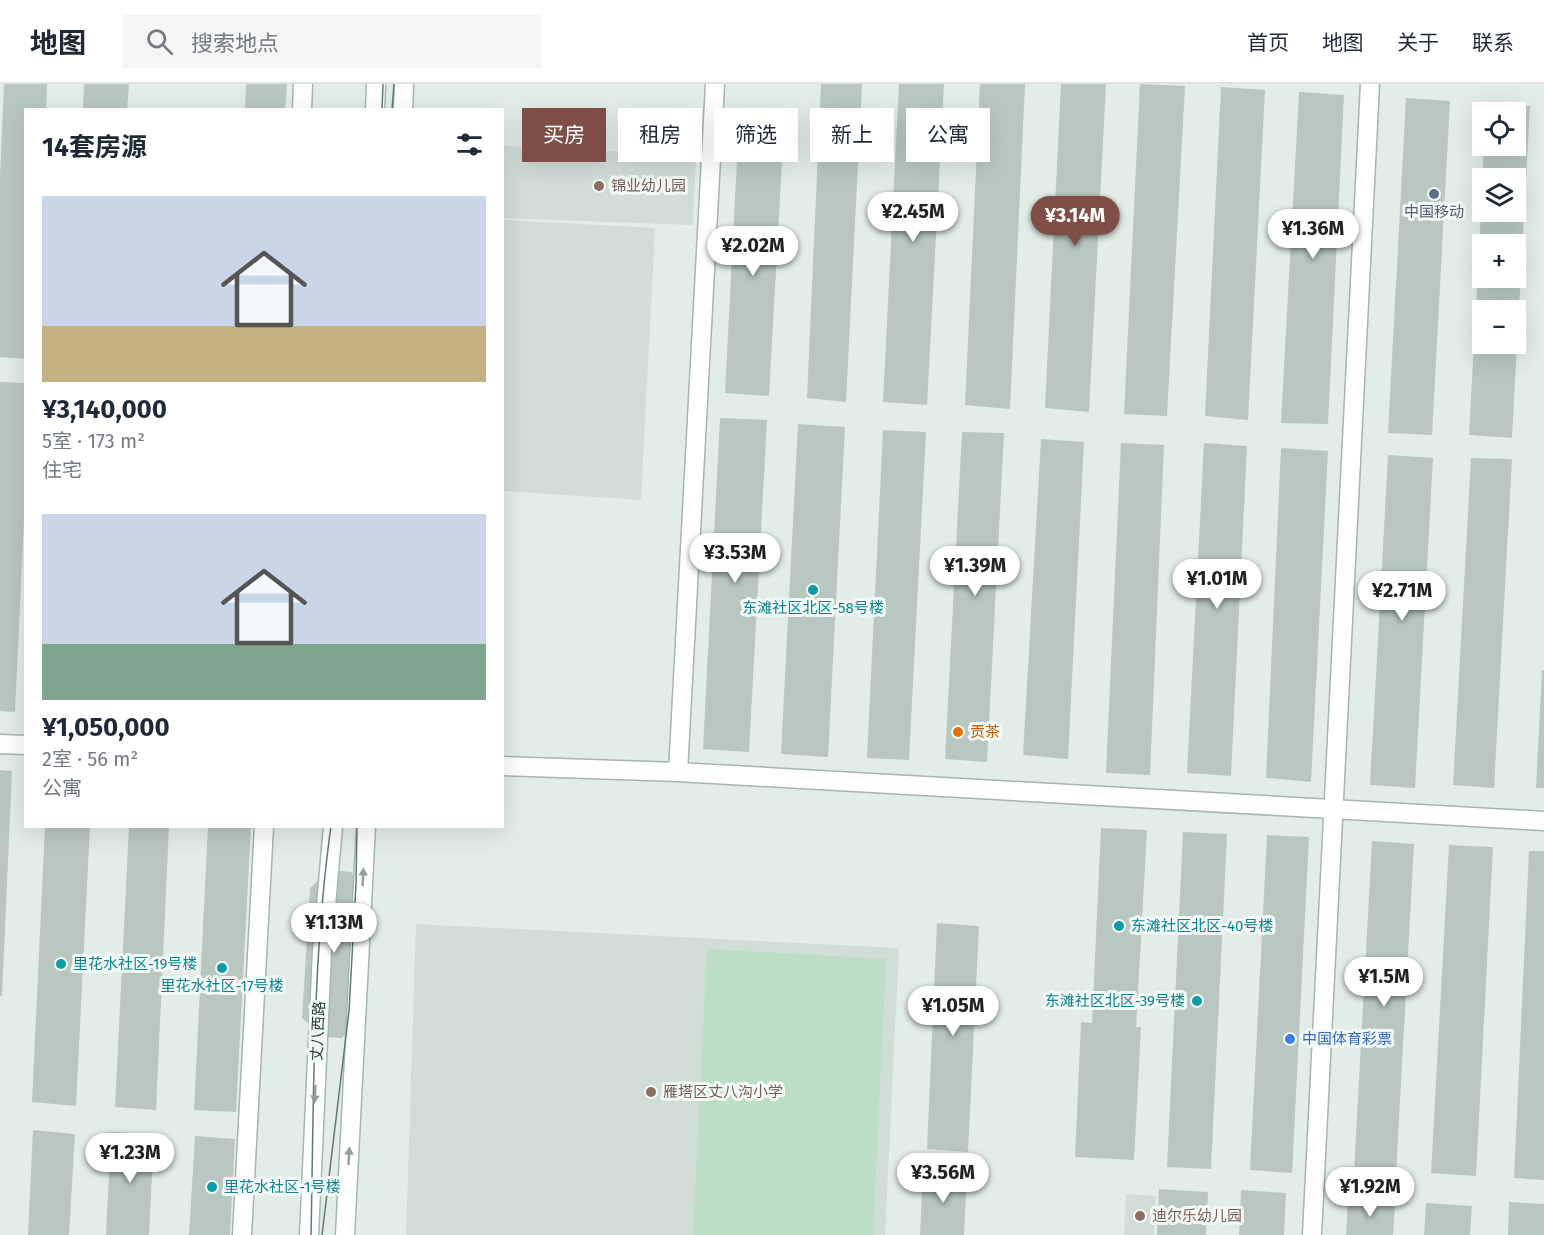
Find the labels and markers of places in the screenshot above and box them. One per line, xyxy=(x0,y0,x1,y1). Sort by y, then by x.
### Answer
place label: 锦业幼儿园 xyxy=(611,177,686,195)
marker: 锦业幼儿园 xyxy=(592,179,606,193)
marker: 中国移动 xyxy=(1427,187,1441,201)
pin: ¥2.45M xyxy=(864,192,962,243)
pin: ¥3.14M xyxy=(1026,196,1124,247)
place label: 中国移动 xyxy=(1404,203,1464,221)
pin: ¥1.36M xyxy=(1264,209,1362,260)
pin: ¥2.02M xyxy=(704,226,802,277)
pin: ¥3.53M xyxy=(686,533,784,584)
pin: ¥1.39M xyxy=(926,546,1024,597)
pin: ¥1.01M xyxy=(1168,559,1266,610)
pin: ¥2.71M xyxy=(1353,571,1451,622)
marker: 东滩社区北区-58号楼 xyxy=(806,583,820,597)
place label: 东滩社区北区-58号楼 xyxy=(742,599,884,617)
place label: 贡茶 xyxy=(970,723,1000,741)
marker: 贡茶 xyxy=(951,725,965,739)
pin: ¥1.13M xyxy=(285,903,383,954)
place label: 东滩社区北区-40号楼 xyxy=(1131,917,1273,935)
marker: 东滩社区北区-40号楼 xyxy=(1112,919,1126,933)
place label: 里花水社区-19号楼 xyxy=(73,955,197,973)
marker: 里花水社区-19号楼 xyxy=(54,957,68,971)
pin: ¥1.5M xyxy=(1342,957,1426,1008)
marker: 里花水社区-17号楼 xyxy=(215,961,229,975)
place label: 里花水社区-17号楼 xyxy=(160,977,284,995)
pin: ¥1.05M xyxy=(904,986,1002,1037)
place label: 东滩社区北区-39号楼 xyxy=(1045,992,1185,1010)
marker: 东滩社区北区-39号楼 xyxy=(1190,994,1204,1008)
place label: 中国体育彩票 xyxy=(1302,1030,1392,1048)
marker: 中国体育彩票 xyxy=(1283,1032,1297,1046)
place label: 雁塔区丈八沟小学 xyxy=(663,1083,783,1101)
marker: 雁塔区丈八沟小学 xyxy=(644,1085,658,1099)
pin: ¥1.23M xyxy=(81,1133,179,1184)
pin: ¥3.56M xyxy=(894,1153,992,1204)
pin: ¥1.92M xyxy=(1321,1167,1419,1218)
place label: 里花水社区-1号楼 xyxy=(224,1178,341,1196)
marker: 里花水社区-1号楼 xyxy=(205,1180,219,1194)
place label: 迪尔乐幼儿园 xyxy=(1152,1207,1242,1225)
marker: 迪尔乐幼儿园 xyxy=(1133,1209,1147,1223)

